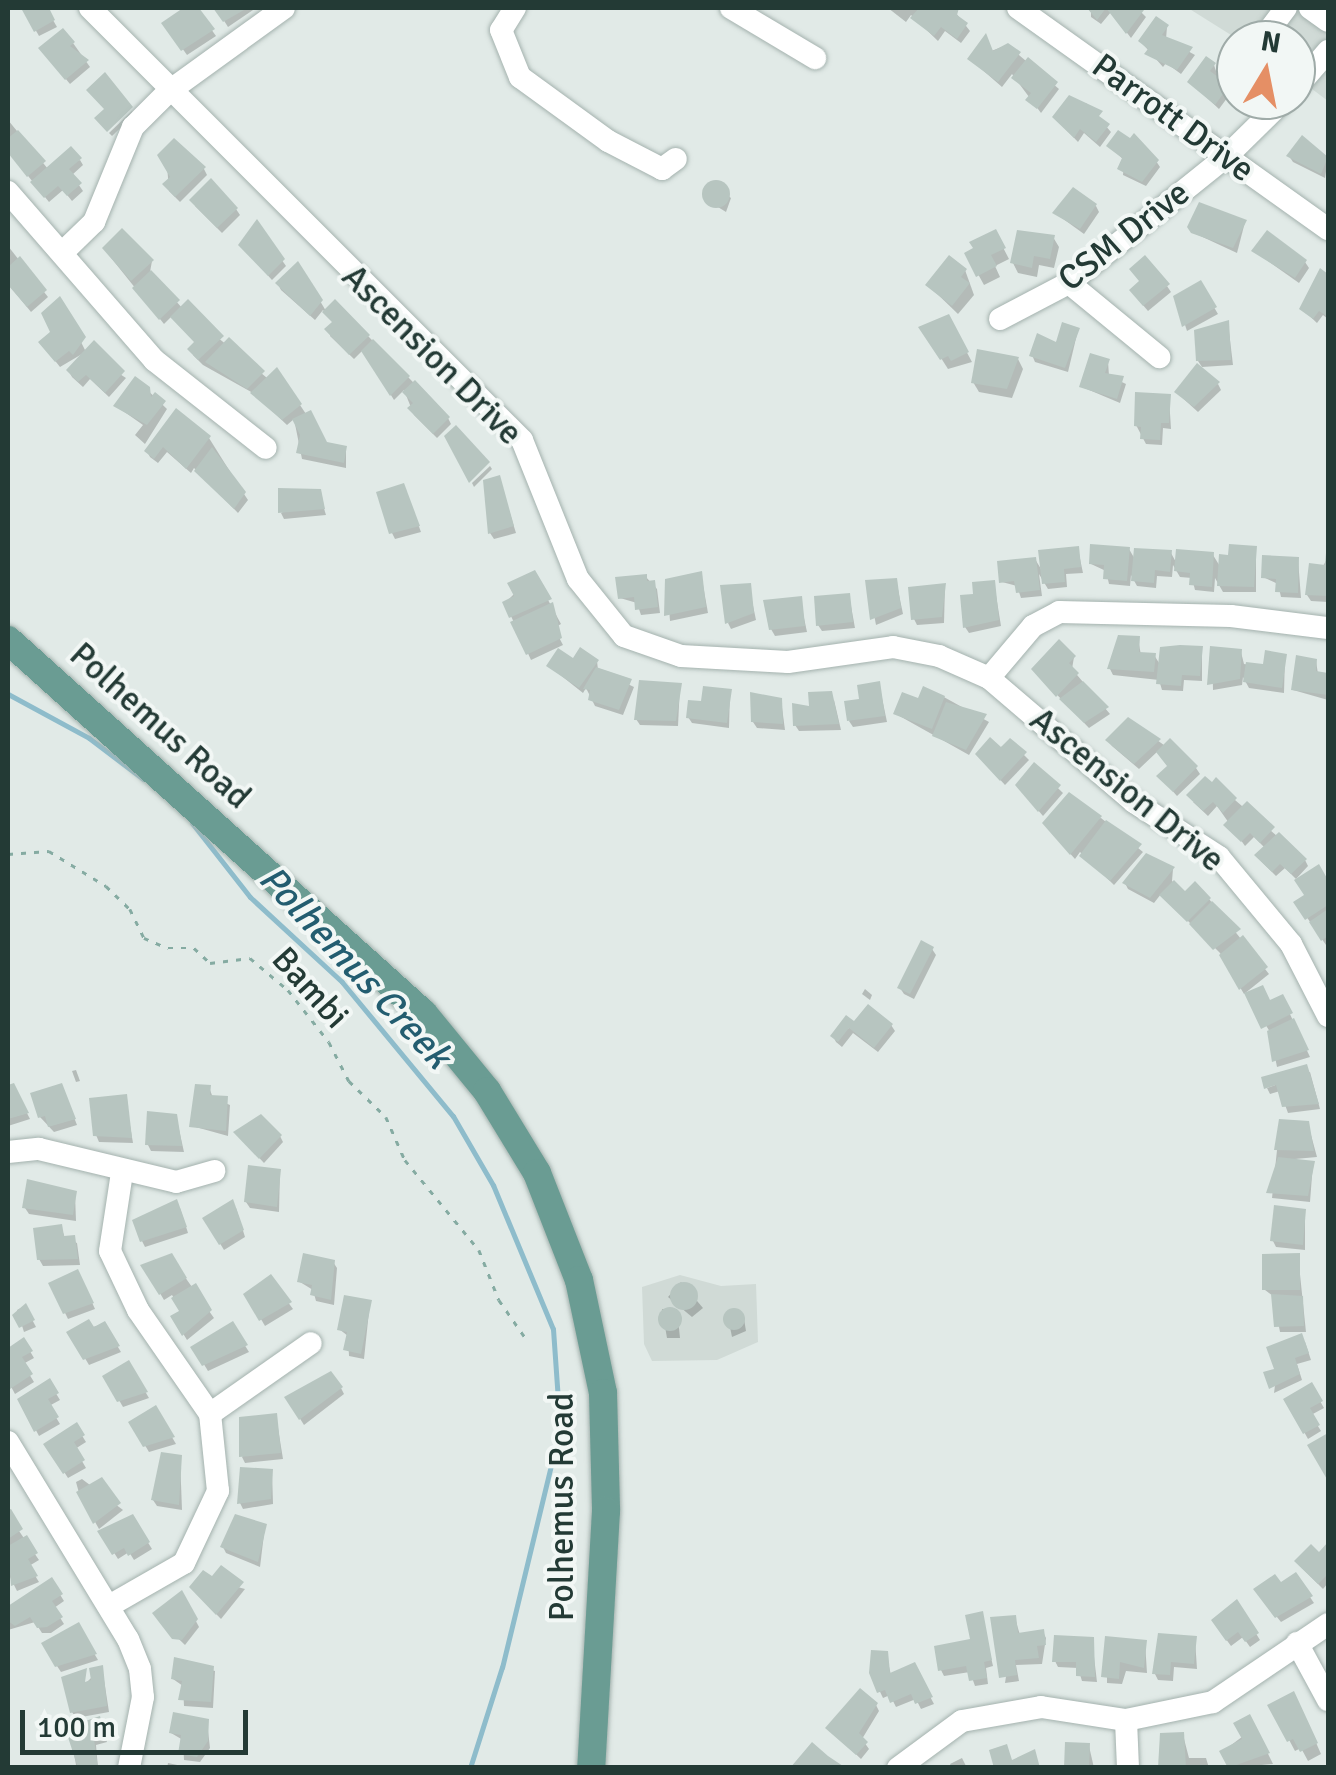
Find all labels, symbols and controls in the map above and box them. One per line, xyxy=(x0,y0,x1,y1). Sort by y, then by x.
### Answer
north arrow xyxy=(1216,20,1316,120)
text: N xyxy=(1258,24,1283,61)
street label: Parrott Drive xyxy=(1084,45,1262,191)
street label: CSM Drive xyxy=(1050,172,1198,300)
street label: Ascension Drive xyxy=(333,256,531,454)
street label: Polhemus Road xyxy=(61,634,259,818)
street label: Ascension Drive xyxy=(1021,699,1233,881)
water label: Polhemus Creek xyxy=(249,856,461,1078)
street label: Bambi xyxy=(263,939,357,1037)
street label: Polhemus Road xyxy=(541,1393,583,1621)
scale bar xyxy=(25,1690,252,1752)
text: 100 m xyxy=(37,1709,116,1746)

